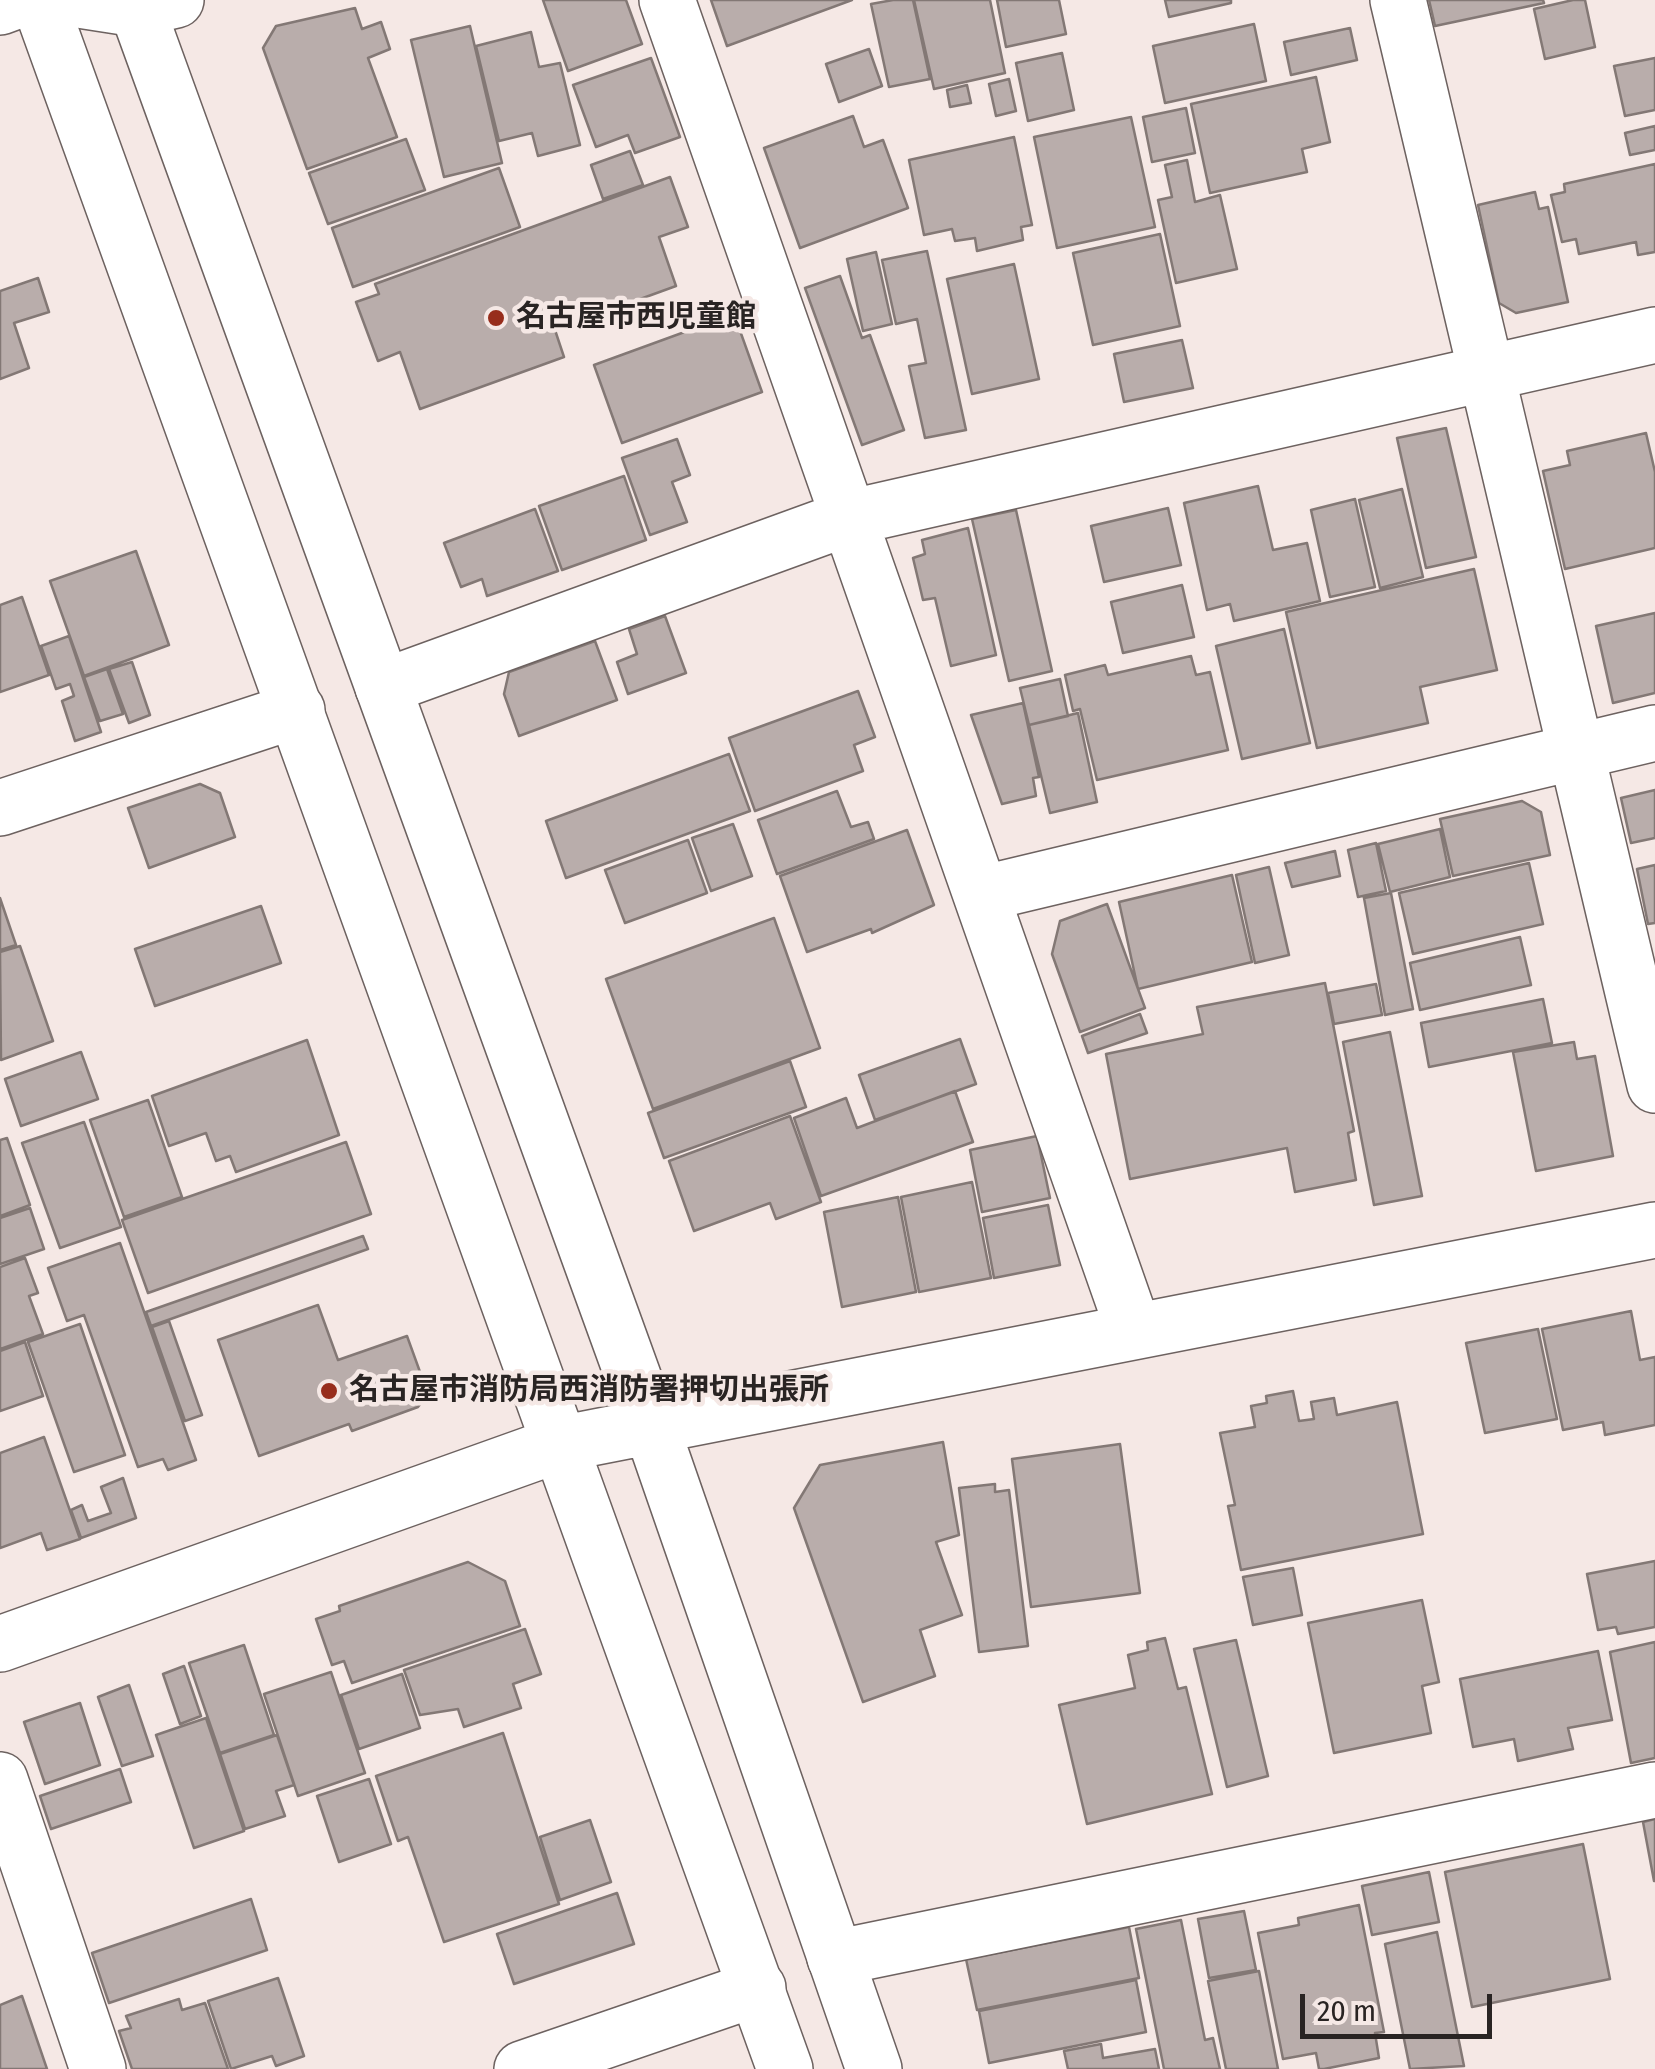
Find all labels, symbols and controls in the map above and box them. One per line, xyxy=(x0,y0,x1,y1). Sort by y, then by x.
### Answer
place label: 名古屋市西児童館 xyxy=(516,300,756,336)
marker: 名古屋市西児童館 xyxy=(485,307,507,329)
place label: 名古屋市消防局西消防署押切出張所 xyxy=(349,1373,829,1409)
marker: 名古屋市消防局西消防署押切出張所 xyxy=(318,1380,340,1402)
scale bar xyxy=(1305,1974,1498,2036)
text: 20 m xyxy=(1317,1993,1376,2029)

